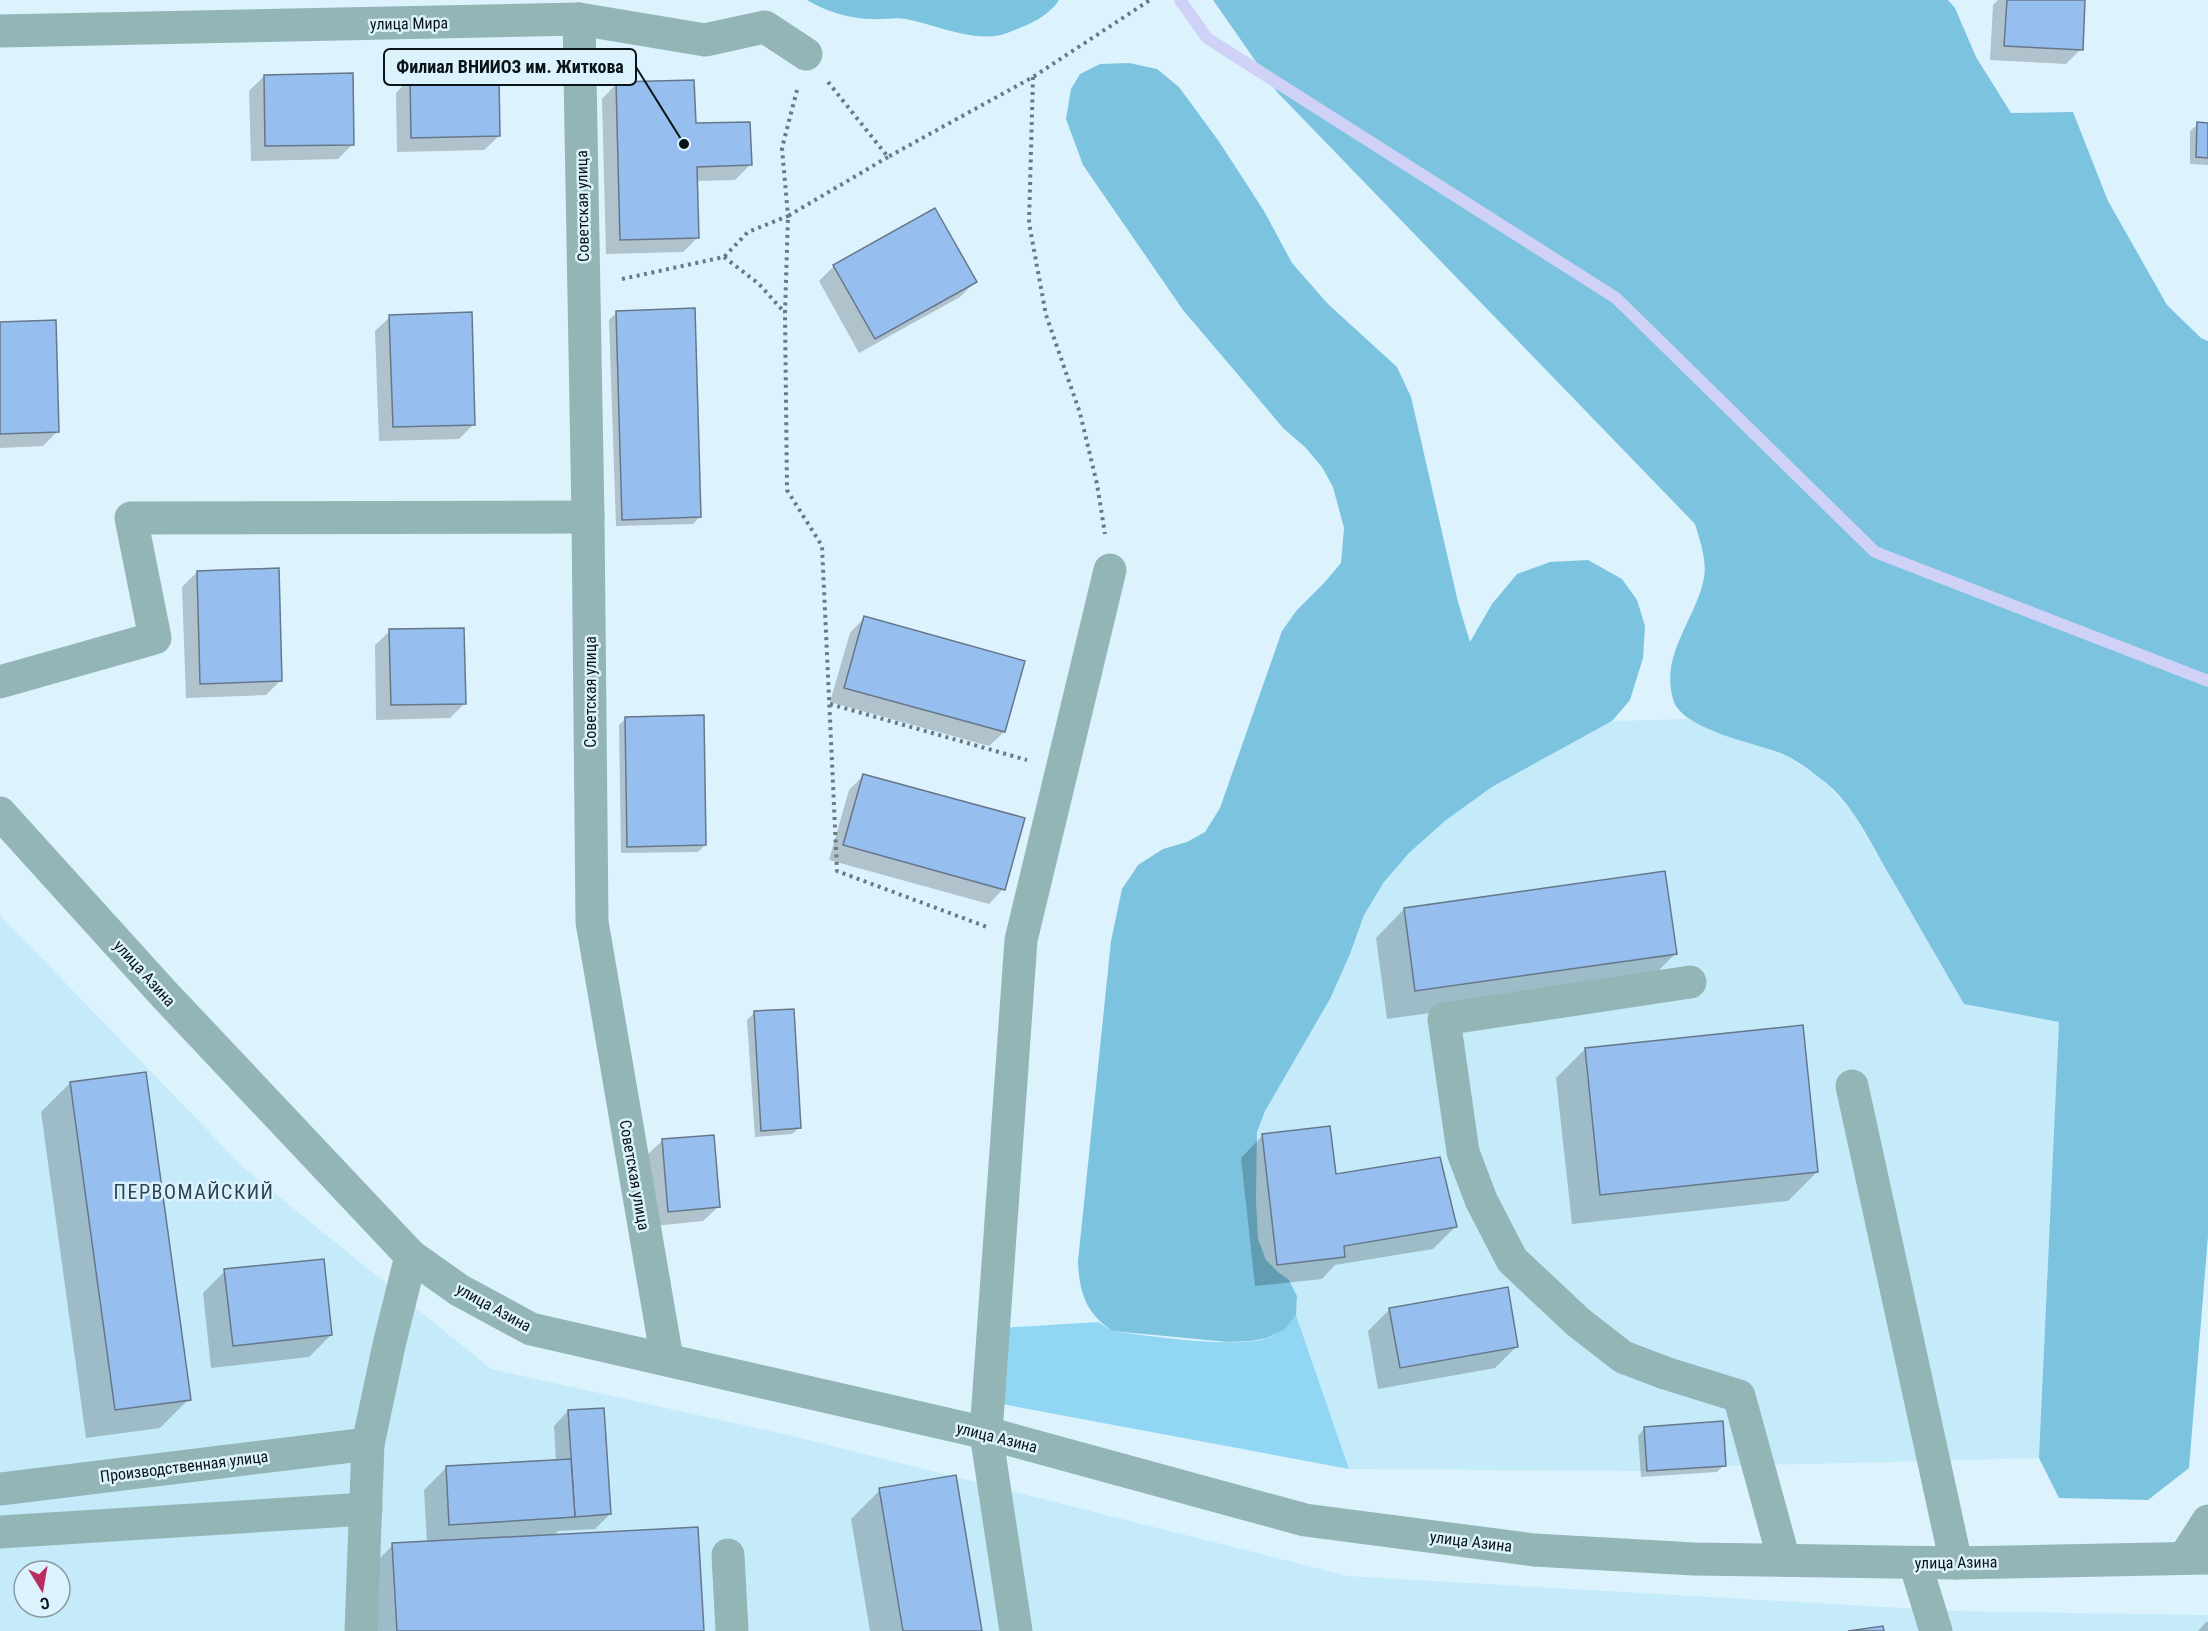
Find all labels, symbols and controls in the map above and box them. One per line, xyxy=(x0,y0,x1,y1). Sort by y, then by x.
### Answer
street label: улица Мира xyxy=(370,13,448,34)
callout: Филиал ВНИИОЗ им. Житкова xyxy=(384,49,636,85)
text: Филиал ВНИИОЗ им. Житкова xyxy=(396,56,624,77)
street label: Советская улица xyxy=(572,150,593,262)
street label: Советская улица xyxy=(581,636,600,748)
street label: улица Азина xyxy=(110,936,179,1010)
street label: Советская улица xyxy=(615,1118,654,1232)
district label: ПЕРВОМАЙСКИЙ xyxy=(114,1180,274,1204)
street label: улица Азина xyxy=(453,1279,535,1336)
street label: улица Азина xyxy=(954,1418,1039,1457)
street label: Производственная улица xyxy=(99,1447,269,1486)
street label: улица Азина xyxy=(1429,1527,1513,1556)
street label: улица Азина xyxy=(1914,1552,1998,1573)
north arrow xyxy=(12,1559,72,1619)
text: С xyxy=(38,1593,51,1613)

